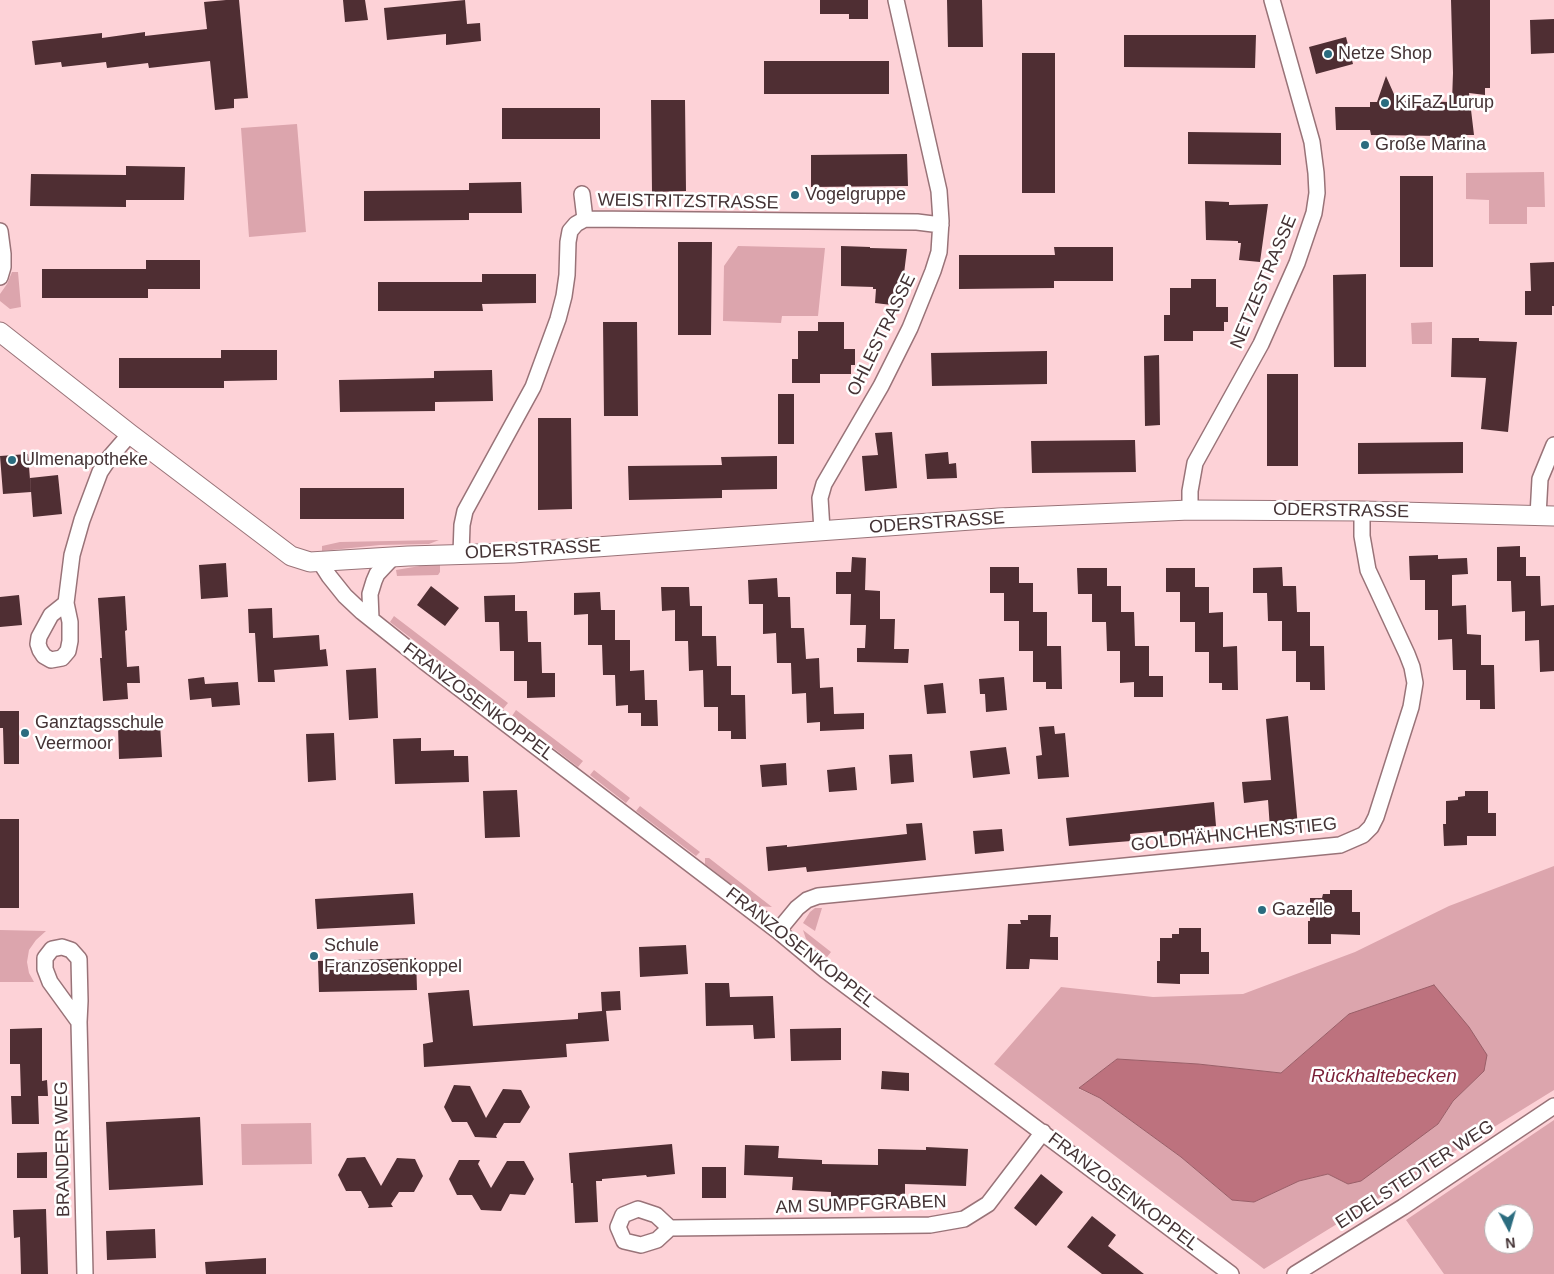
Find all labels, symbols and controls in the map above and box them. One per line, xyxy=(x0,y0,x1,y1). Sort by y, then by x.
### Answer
place label: Netze Shop xyxy=(1338,43,1432,65)
marker: Netze Shop xyxy=(1322,48,1334,60)
place label: KiFaZ Lurup xyxy=(1395,92,1494,114)
marker: KiFaZ Lurup xyxy=(1379,97,1391,109)
place label: Große Marina xyxy=(1375,134,1486,156)
marker: Große Marina xyxy=(1359,139,1371,151)
place label: Vogelgruppe xyxy=(805,184,906,206)
marker: Vogelgruppe xyxy=(789,189,801,201)
street label: WEISTRITZSTRASSE xyxy=(597,190,779,214)
street label: NETZESTRASSE xyxy=(1226,212,1302,352)
street label: OHLESTRASSE xyxy=(843,270,921,400)
place label: Ulmenapotheke xyxy=(22,449,148,471)
marker: Ulmenapotheke xyxy=(6,454,18,466)
street label: ODERSTRASSE xyxy=(1273,499,1409,523)
street label: ODERSTRASSE xyxy=(868,507,1006,539)
street label: ODERSTRASSE xyxy=(465,536,601,564)
street label: FRANZOSENKOPPEL xyxy=(398,638,558,766)
place label: Ganztagsschule Veermoor xyxy=(35,712,164,754)
marker: Ganztagsschule Veermoor xyxy=(19,727,31,739)
street label: GOLDHÄHNCHENSTIEG xyxy=(1130,813,1338,857)
street label: FRANZOSENKOPPEL xyxy=(721,883,879,1013)
place label: Gazelle xyxy=(1272,899,1333,921)
marker: Gazelle xyxy=(1256,904,1268,916)
place label: Schule Franzosenkoppel xyxy=(324,935,462,978)
marker: Schule Franzosenkoppel xyxy=(308,950,320,962)
water label: Rückhaltebecken xyxy=(1311,1066,1457,1088)
street label: BRANDER WEG xyxy=(51,1081,75,1217)
street label: EIDELSTEDTER WEG xyxy=(1332,1116,1498,1234)
street label: FRANZOSENKOPPEL xyxy=(1043,1128,1203,1256)
street label: AM SUMPFGRABEN xyxy=(775,1191,947,1219)
north arrow xyxy=(1484,1204,1534,1254)
text: N xyxy=(1505,1234,1516,1251)

